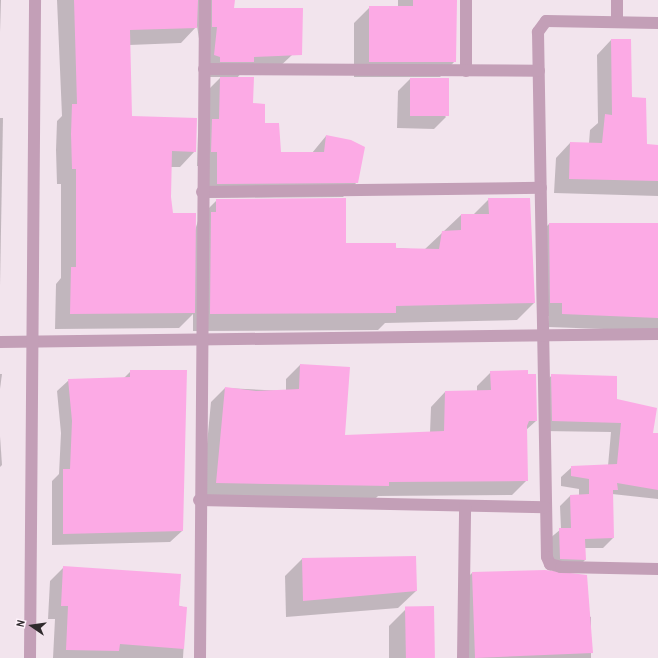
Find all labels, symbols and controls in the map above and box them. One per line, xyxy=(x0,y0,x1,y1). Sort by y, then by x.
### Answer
north arrow xyxy=(12,606,52,646)
text: N xyxy=(13,619,28,628)

